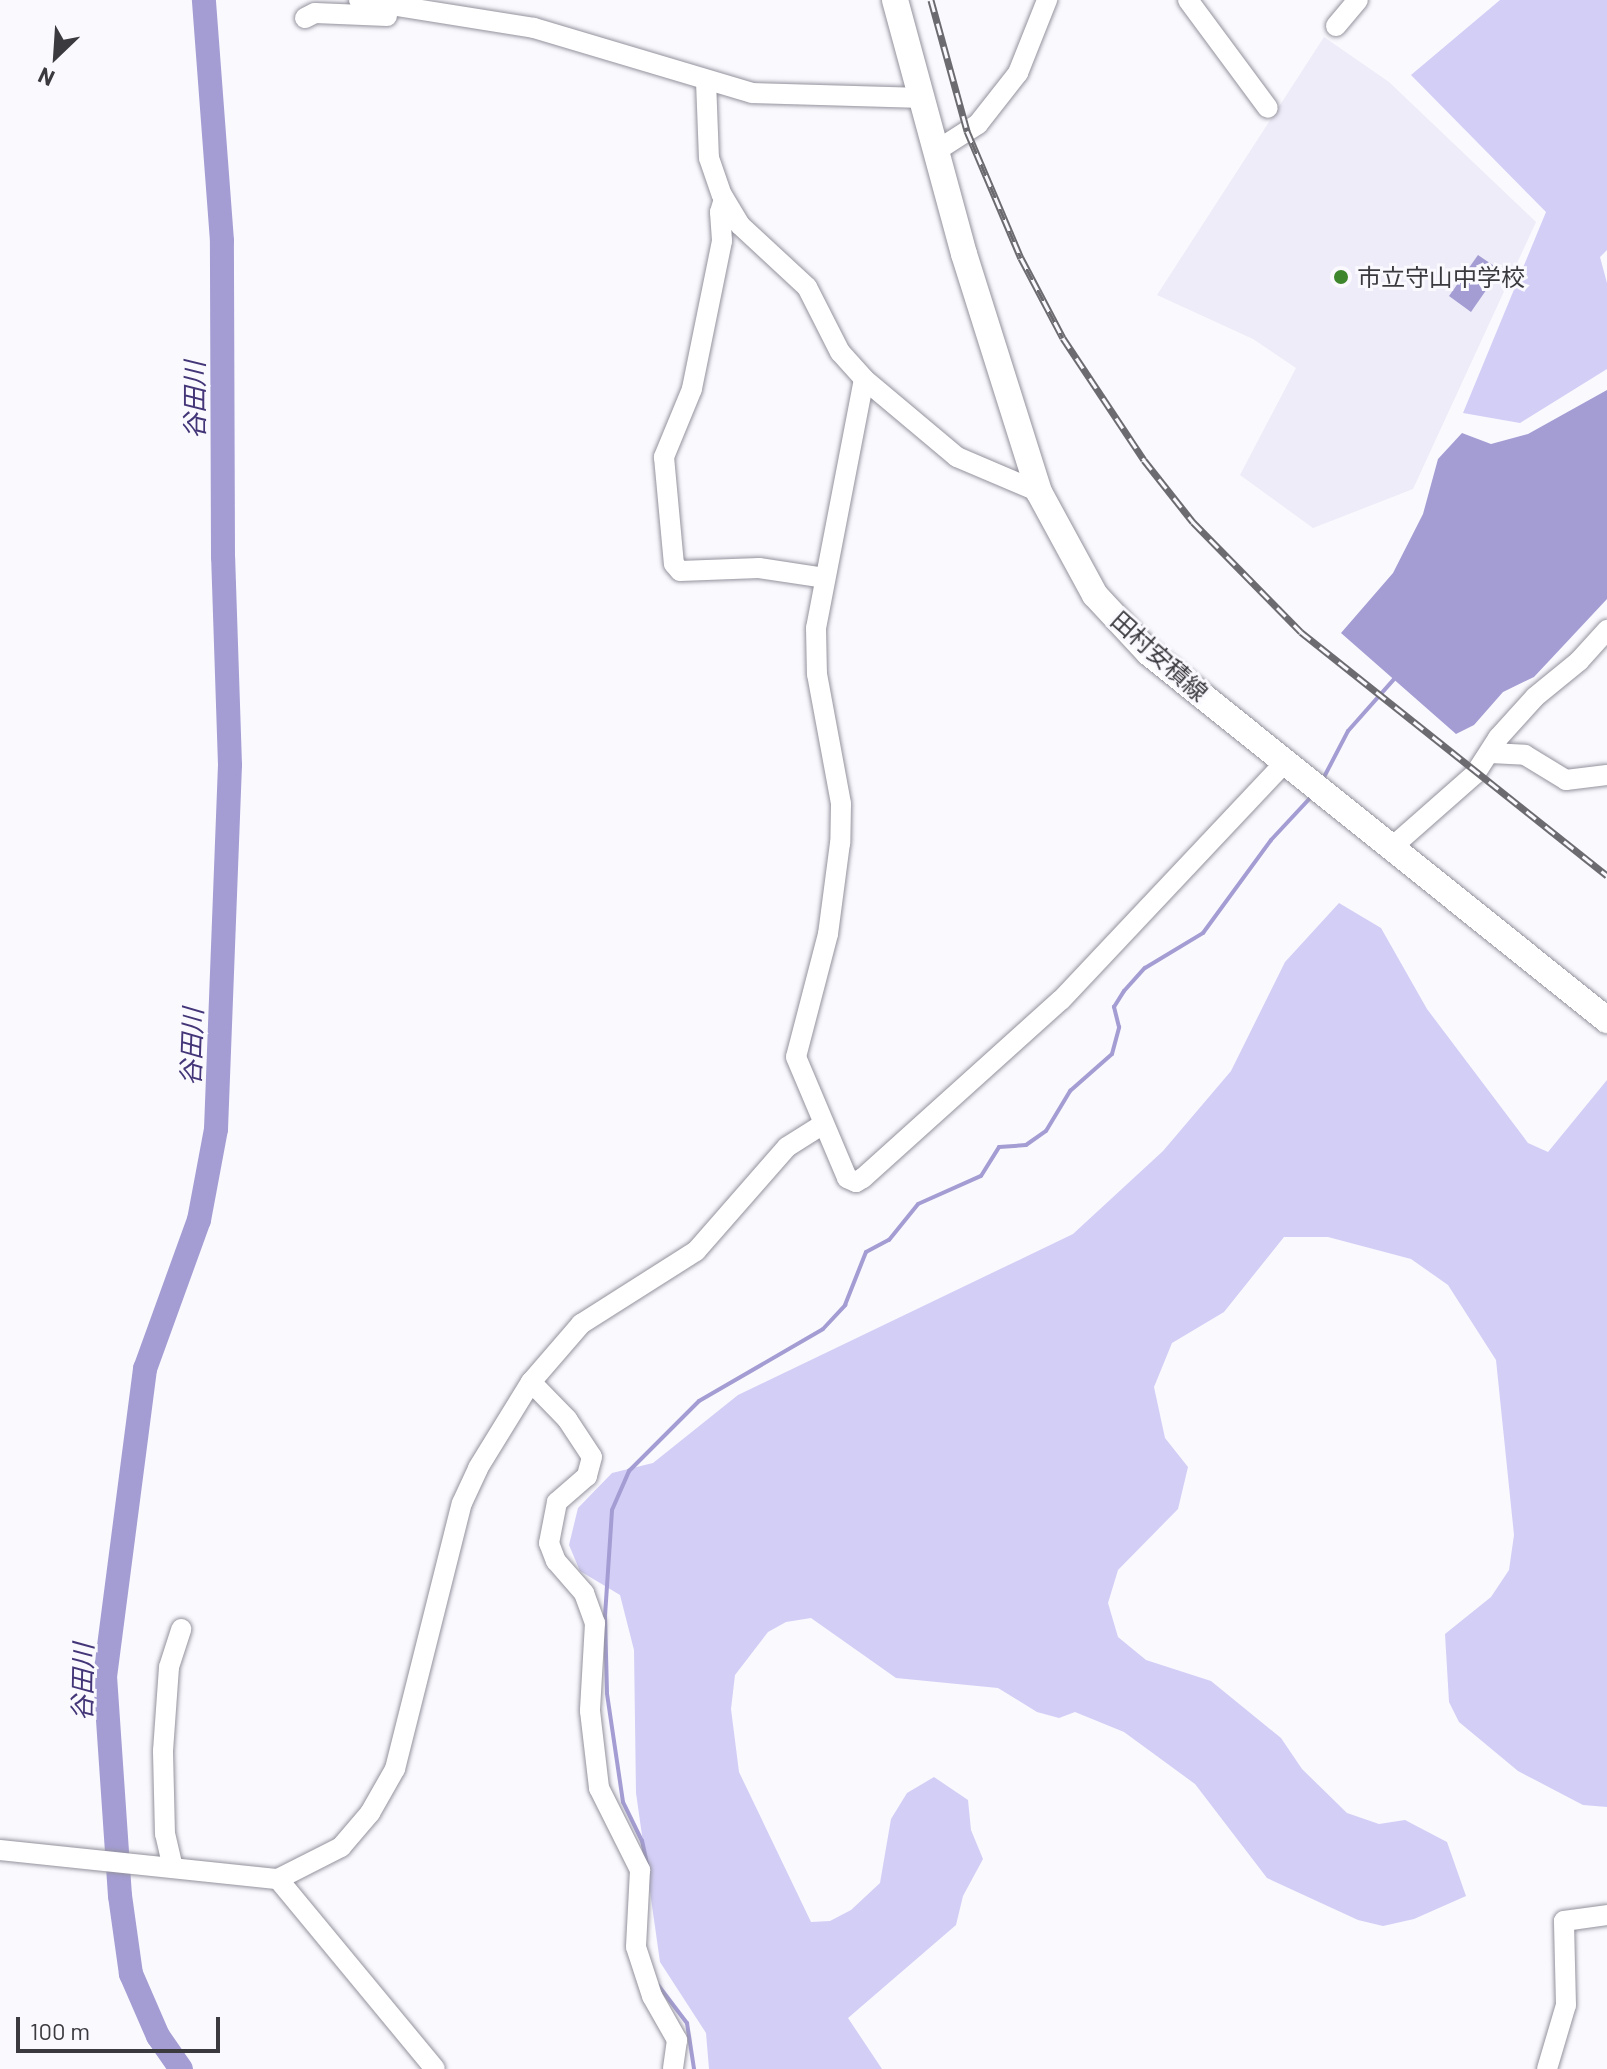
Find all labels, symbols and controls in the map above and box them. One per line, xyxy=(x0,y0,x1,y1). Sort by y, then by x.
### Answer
north arrow xyxy=(16,16,96,96)
text: N xyxy=(34,63,58,93)
place label: 市立守山中学校 xyxy=(1357,263,1525,291)
marker: 市立守山中学校 xyxy=(1332,268,1350,286)
water label: 谷田川 xyxy=(178,361,210,439)
street label: 田村安積線 xyxy=(1106,605,1214,707)
water label: 谷田川 xyxy=(174,1007,208,1087)
water label: 谷田川 xyxy=(66,1643,98,1721)
scale bar xyxy=(20,2001,224,2051)
text: 100 m xyxy=(30,2016,90,2045)

